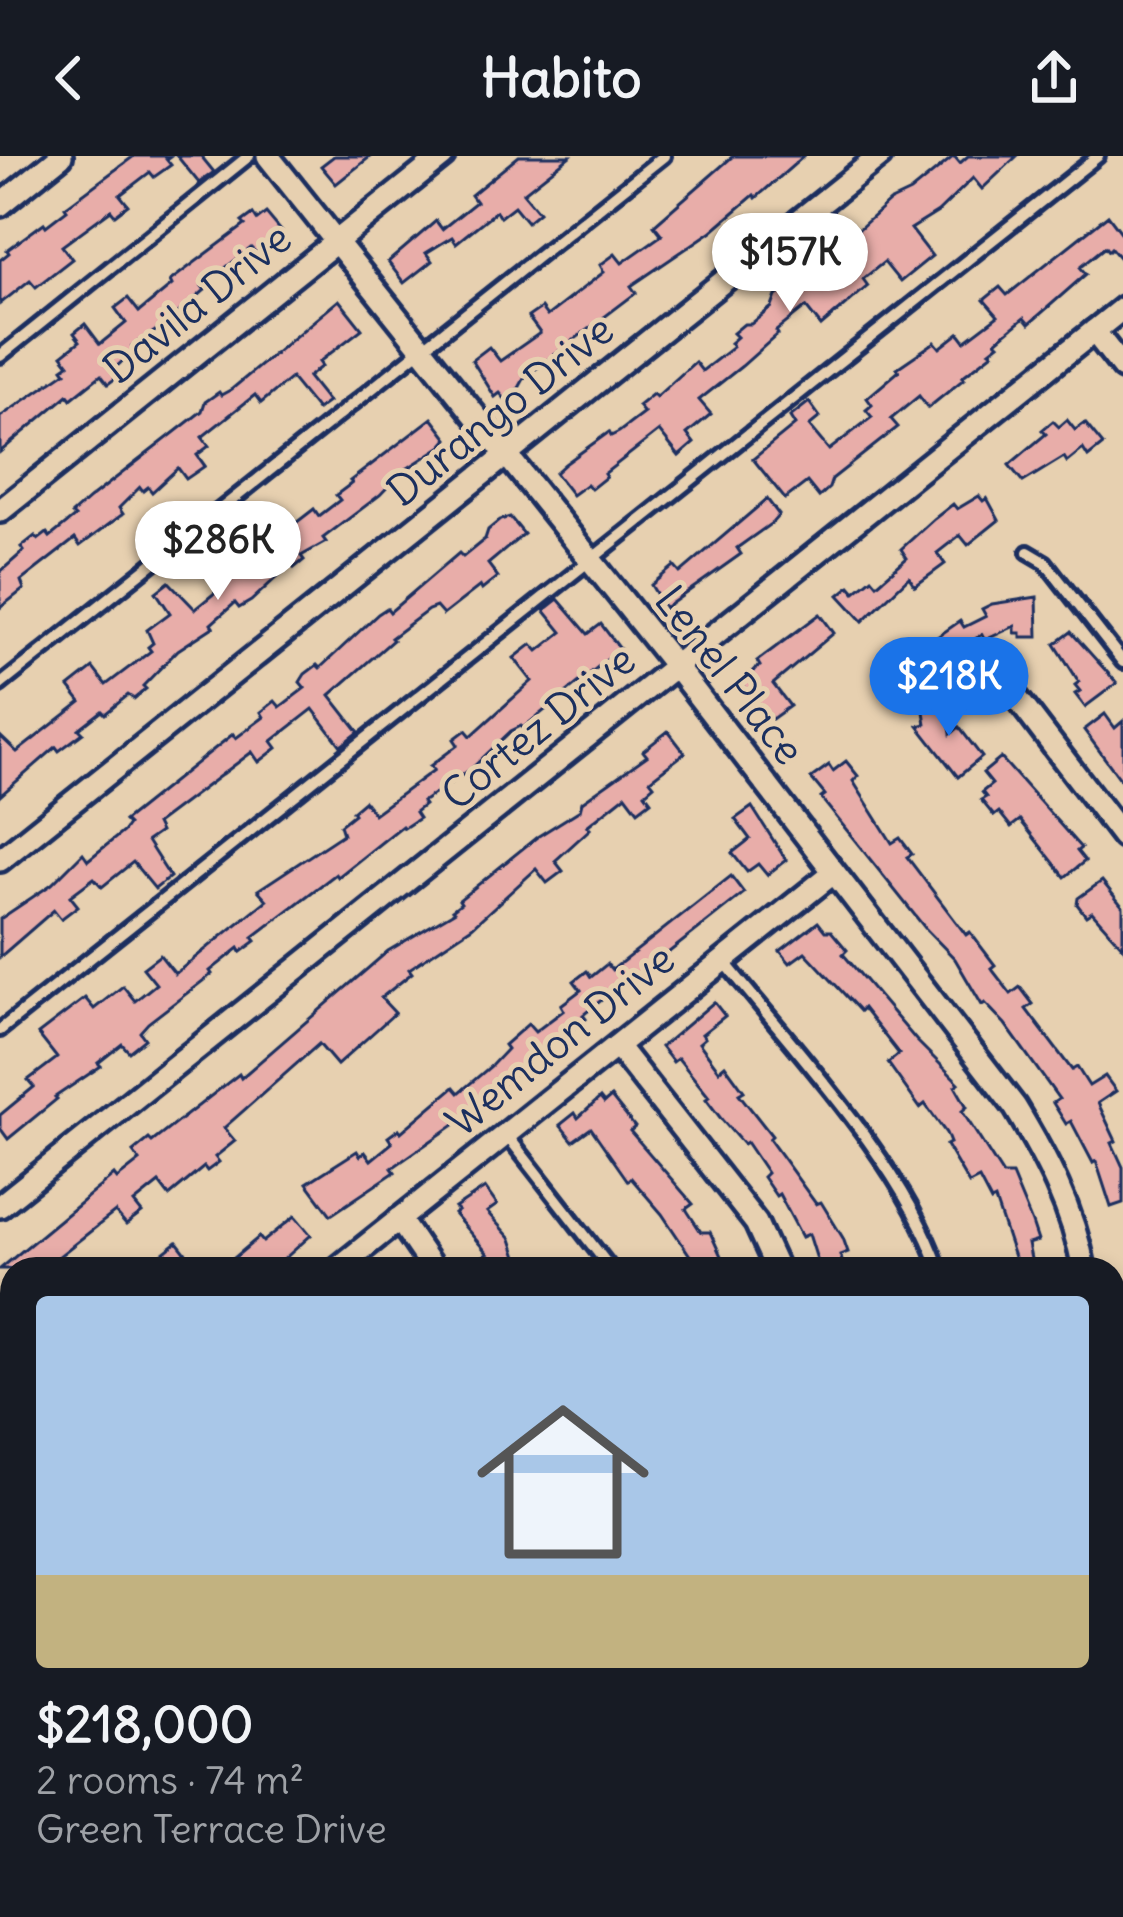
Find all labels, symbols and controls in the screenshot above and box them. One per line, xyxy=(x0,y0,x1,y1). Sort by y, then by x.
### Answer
text: Habito xyxy=(481,44,642,112)
icon: back xyxy=(36,45,102,111)
icon: share xyxy=(1021,45,1087,111)
street label: Davila Drive xyxy=(93,212,301,394)
pin: $157K xyxy=(706,213,874,315)
text: $157K xyxy=(739,227,841,276)
street label: Durango Drive xyxy=(377,303,623,517)
pin: $286K xyxy=(134,501,302,603)
text: $286K xyxy=(162,515,274,564)
street label: Lenel Place xyxy=(644,575,816,775)
street label: Cortez Drive xyxy=(431,633,645,821)
pin: $218K xyxy=(865,637,1033,739)
text: $218K xyxy=(896,651,1002,700)
street label: Wemdon Drive xyxy=(436,932,684,1148)
icon: home xyxy=(455,1374,671,1590)
text: $218,000 xyxy=(36,1692,253,1756)
text: 2 rooms · 74 m² xyxy=(36,1756,304,1805)
text: Green Terrace Drive xyxy=(36,1805,387,1854)

